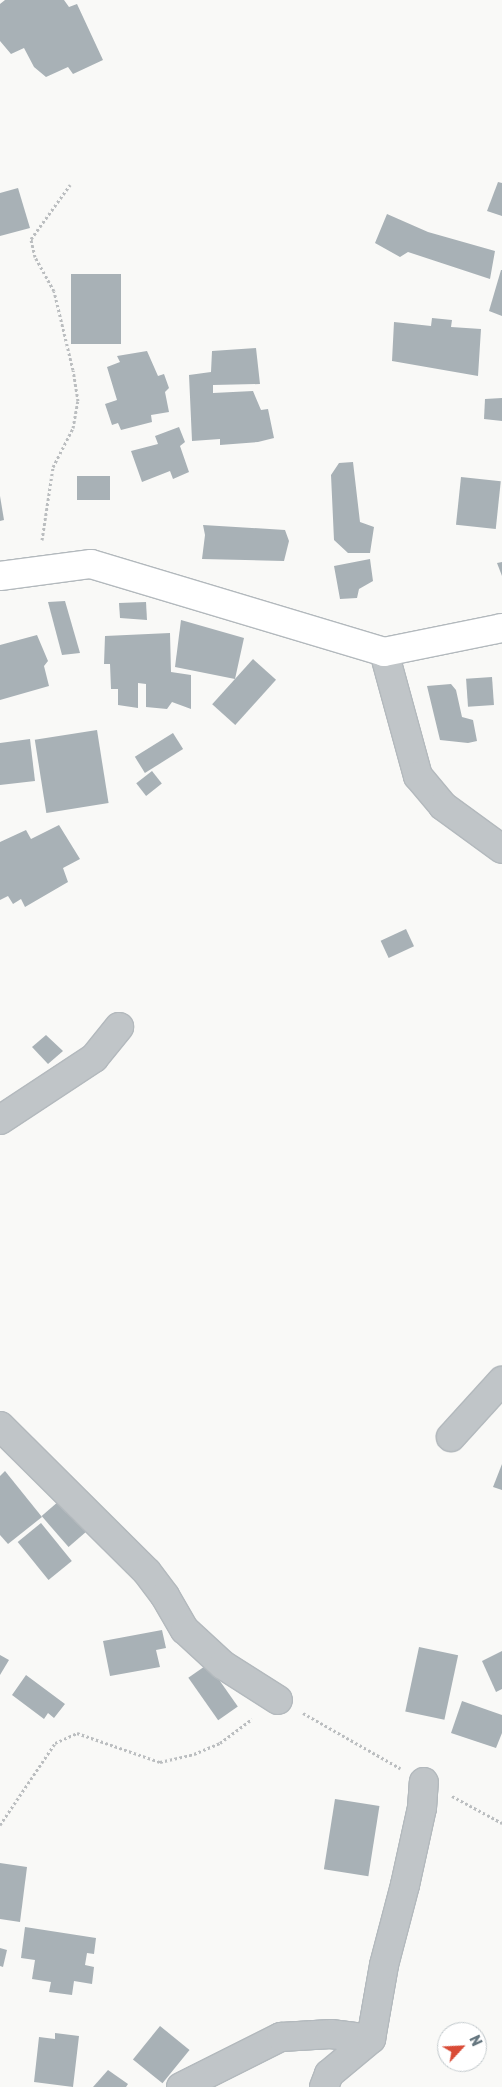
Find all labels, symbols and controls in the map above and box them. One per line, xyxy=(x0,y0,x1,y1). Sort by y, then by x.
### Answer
north arrow xyxy=(437,2022,487,2072)
text: N xyxy=(465,2033,485,2049)

